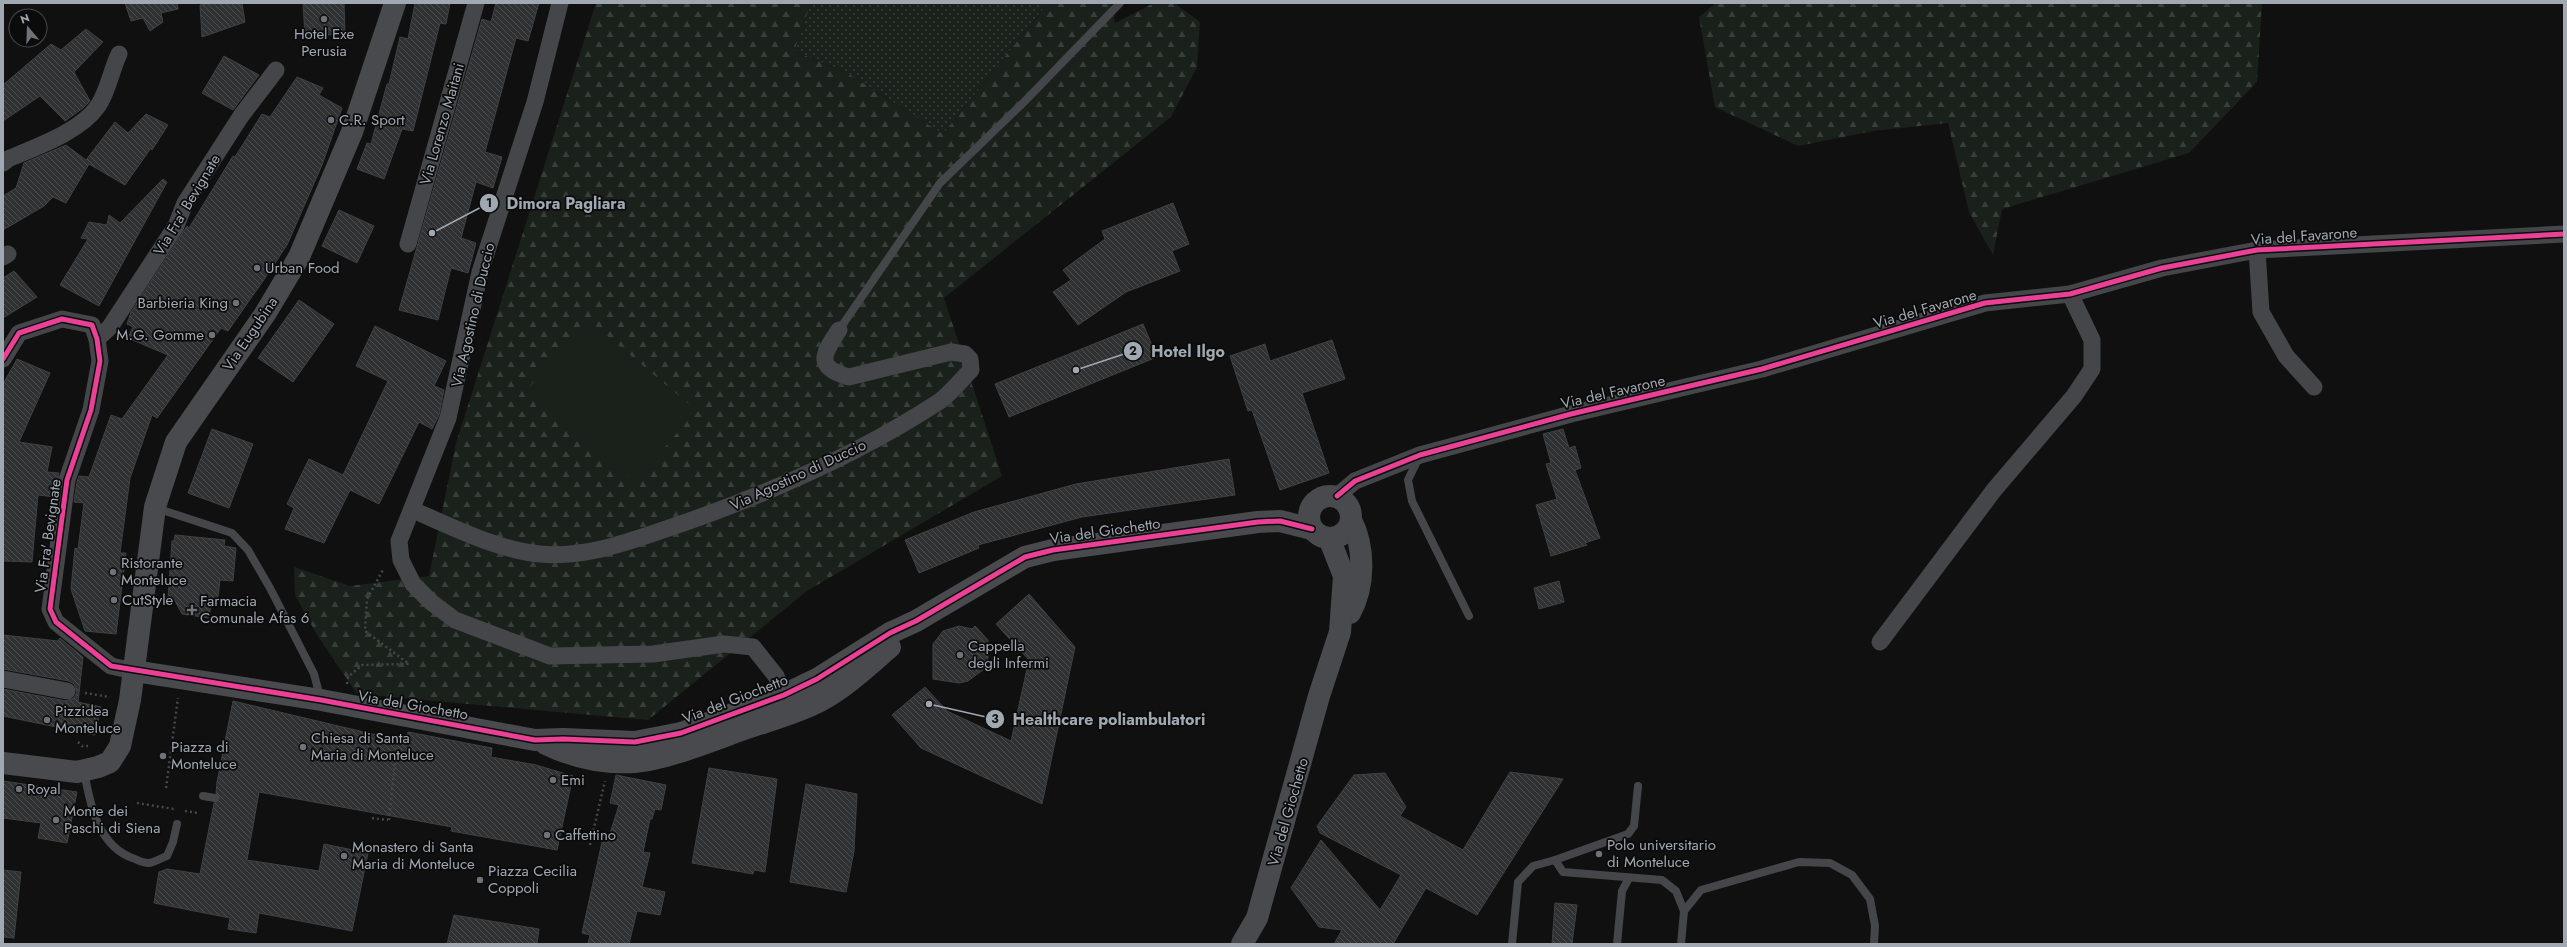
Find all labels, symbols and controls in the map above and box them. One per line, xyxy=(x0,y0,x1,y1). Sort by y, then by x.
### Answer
north arrow xyxy=(8,8,48,48)
text: N xyxy=(18,10,31,28)
marker: Hotel Exe Perusia xyxy=(319,14,329,24)
place label: Hotel Exe Perusia xyxy=(294,23,354,62)
street label: Via Lorenzo Maitani xyxy=(414,60,470,188)
place label: C.R. Sport xyxy=(339,109,405,131)
marker: C.R. Sport xyxy=(326,115,336,125)
street label: Via Fra' Bevignate xyxy=(148,150,226,260)
callout: Dimora Pagliara xyxy=(479,189,634,217)
text: Dimora Pagliara xyxy=(506,192,626,215)
text: 1 xyxy=(486,194,492,212)
street label: Via del Favarone xyxy=(2250,221,2358,251)
street label: Via Agostino di Duccio xyxy=(446,241,500,389)
place label: Urban Food xyxy=(265,257,340,279)
marker: Urban Food xyxy=(252,263,262,273)
street label: Via del Favarone xyxy=(1871,284,1979,334)
place label: Barbieria King xyxy=(138,292,228,314)
street label: Via Eugubina xyxy=(217,292,283,376)
marker: Barbieria King xyxy=(231,298,241,308)
place label: M.G. Gomme xyxy=(116,324,204,346)
marker: M.G. Gomme xyxy=(207,330,217,340)
callout: Hotel Ilgo xyxy=(1123,337,1233,365)
text: Hotel Ilgo xyxy=(1151,340,1225,363)
text: 2 xyxy=(1129,342,1137,360)
street label: Via del Favarone xyxy=(1559,369,1668,415)
street label: Via Agostino di Duccio xyxy=(726,434,870,516)
street label: Via Fra' Bevignate xyxy=(29,477,67,594)
street label: Via del Giochetto xyxy=(1048,512,1162,550)
place label: Ristorante Monteluce xyxy=(121,552,187,591)
marker: Ristorante Monteluce xyxy=(108,567,118,577)
place label: CutStyle xyxy=(122,589,174,611)
place label: Farmacia Comunale Afas 6 xyxy=(200,590,309,629)
marker: CutStyle xyxy=(109,595,119,605)
marker: Farmacia Comunale Afas 6 xyxy=(187,605,197,615)
place label: Cappella degli Infermi xyxy=(968,635,1049,674)
marker: Cappella degli Infermi xyxy=(955,650,965,660)
street label: Via del Giochetto xyxy=(679,669,791,729)
street label: Via del Giochetto xyxy=(356,684,470,726)
place label: Pizzidea Monteluce xyxy=(55,700,121,739)
callout: Healthcare poliambulatori xyxy=(985,705,1214,733)
text: Healthcare poliambulatori xyxy=(1012,708,1206,731)
text: 3 xyxy=(991,710,999,728)
marker: Pizzidea Monteluce xyxy=(42,715,52,725)
place label: Chiesa di Santa Maria di Monteluce xyxy=(311,727,434,766)
place label: Piazza di Monteluce xyxy=(171,736,237,775)
marker: Chiesa di Santa Maria di Monteluce xyxy=(298,742,308,752)
marker: Piazza di Monteluce xyxy=(158,751,168,761)
street label: Via del Giochetto xyxy=(1262,755,1314,869)
place label: Emi xyxy=(561,769,585,791)
marker: Emi xyxy=(548,775,558,785)
place label: Royal xyxy=(27,778,61,800)
marker: Royal xyxy=(14,784,24,794)
place label: Monte dei Paschi di Siena xyxy=(64,800,160,839)
marker: Monte dei Paschi di Siena xyxy=(51,815,61,825)
place label: Caffettino xyxy=(555,824,616,846)
marker: Caffettino xyxy=(542,830,552,840)
place label: Polo universitario di Monteluce xyxy=(1607,834,1716,873)
place label: Monastero di Santa Maria di Monteluce xyxy=(352,836,475,875)
marker: Polo universitario di Monteluce xyxy=(1594,849,1604,859)
marker: Monastero di Santa Maria di Monteluce xyxy=(339,851,349,861)
place label: Piazza Cecilia Coppoli xyxy=(488,860,577,899)
marker: Piazza Cecilia Coppoli xyxy=(475,875,485,885)

